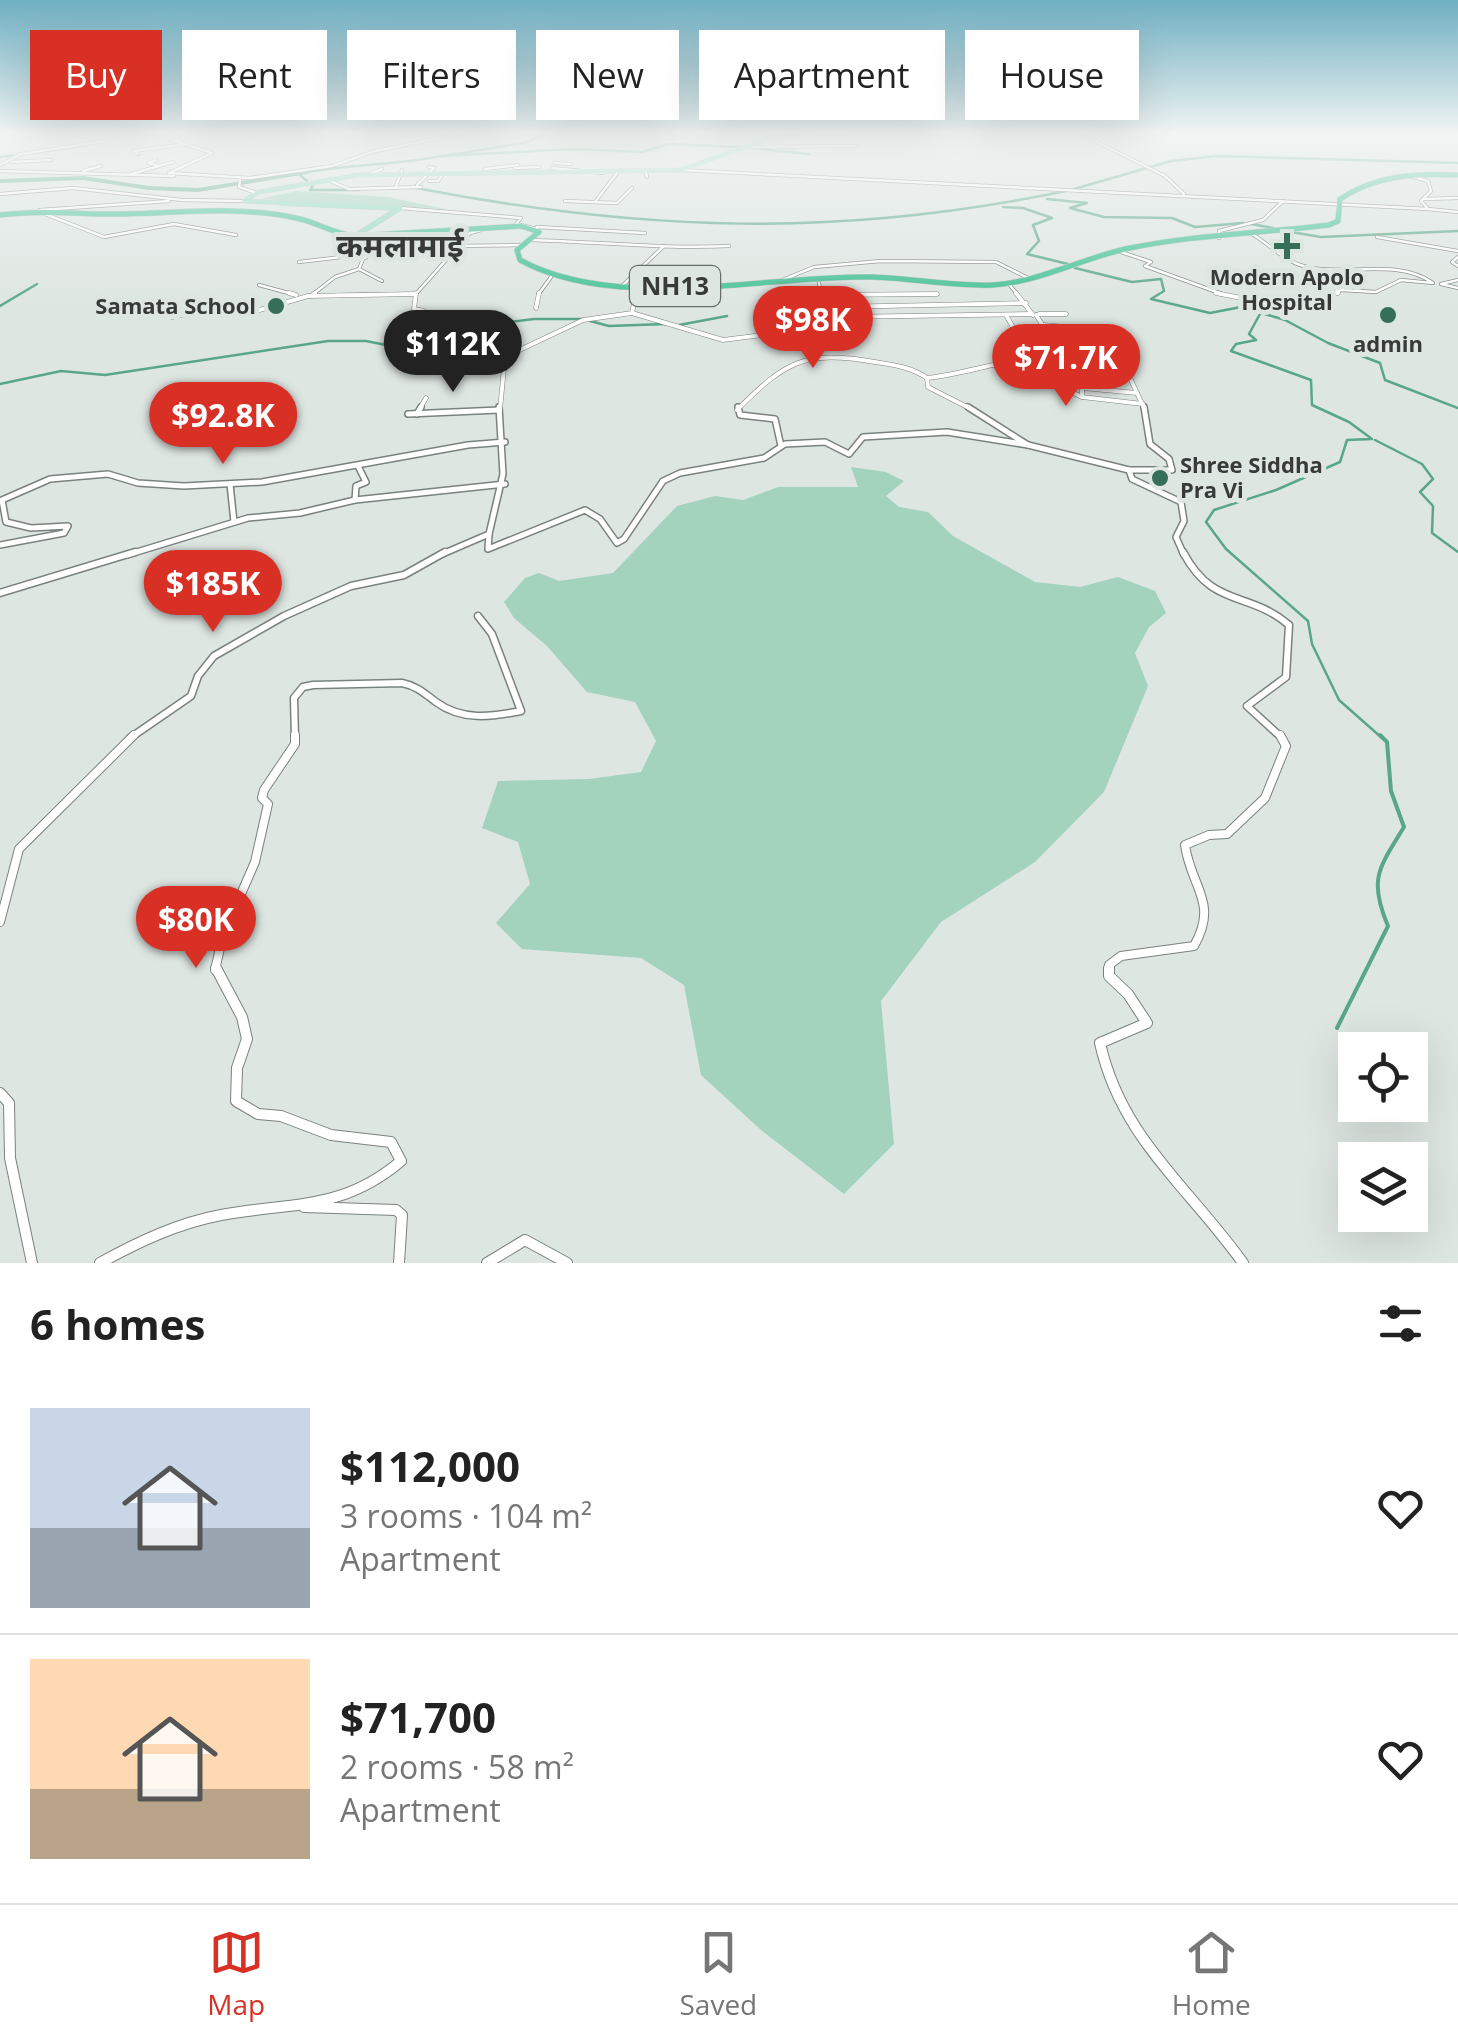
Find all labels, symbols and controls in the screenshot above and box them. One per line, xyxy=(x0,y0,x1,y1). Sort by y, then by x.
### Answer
chip: Buy xyxy=(30,30,162,120)
chip: Rent xyxy=(182,30,327,120)
chip: Filters xyxy=(347,30,516,120)
chip: New xyxy=(536,30,679,120)
chip: Apartment xyxy=(699,30,945,120)
chip: House xyxy=(965,30,1139,120)
district label: कमलामाई xyxy=(336,223,465,266)
marker: Modern Apolo Hospital xyxy=(1274,233,1300,259)
place label: Modern Apolo Hospital xyxy=(1210,261,1364,316)
road number: NH13 xyxy=(630,266,720,306)
pin: $98K xyxy=(754,286,872,371)
place label: Samata School xyxy=(95,290,256,320)
marker: Samata School xyxy=(265,295,287,317)
text: $98K xyxy=(775,297,851,340)
marker: admin xyxy=(1377,304,1399,326)
pin: $112K xyxy=(383,310,523,395)
text: $112K xyxy=(406,321,500,364)
pin: $71.7K xyxy=(985,324,1147,409)
place label: admin xyxy=(1353,328,1423,358)
text: $71.7K xyxy=(1014,335,1118,378)
pin: $92.8K xyxy=(142,382,304,467)
text: $92.8K xyxy=(171,393,275,436)
place label: Shree Siddha Pra Vi xyxy=(1180,449,1323,504)
marker: Shree Siddha Pra Vi xyxy=(1149,467,1171,489)
pin: $185K xyxy=(143,550,283,635)
text: $185K xyxy=(166,561,260,604)
pin: $80K xyxy=(137,886,255,971)
text: $80K xyxy=(158,897,234,940)
map controls xyxy=(1338,1032,1428,1232)
button: locate xyxy=(1338,1032,1428,1122)
button: layers xyxy=(1338,1142,1428,1232)
text: 6 homes xyxy=(30,1295,205,1352)
icon: filters xyxy=(1373,1296,1428,1351)
text: $112,000 xyxy=(340,1437,520,1494)
icon: home xyxy=(110,1448,230,1568)
icon: heart xyxy=(1373,1481,1428,1536)
text: 3 rooms · 104 m² xyxy=(340,1494,592,1537)
text: Apartment xyxy=(340,1537,501,1580)
text: $71,700 xyxy=(340,1688,496,1745)
icon: home xyxy=(110,1699,230,1819)
icon: heart xyxy=(1373,1732,1428,1787)
text: 2 rooms · 58 m² xyxy=(340,1745,574,1788)
text: Apartment xyxy=(340,1788,501,1831)
tab: Map xyxy=(207,1925,265,2023)
tab: Saved xyxy=(679,1925,757,2023)
tab: Home xyxy=(1172,1925,1251,2023)

